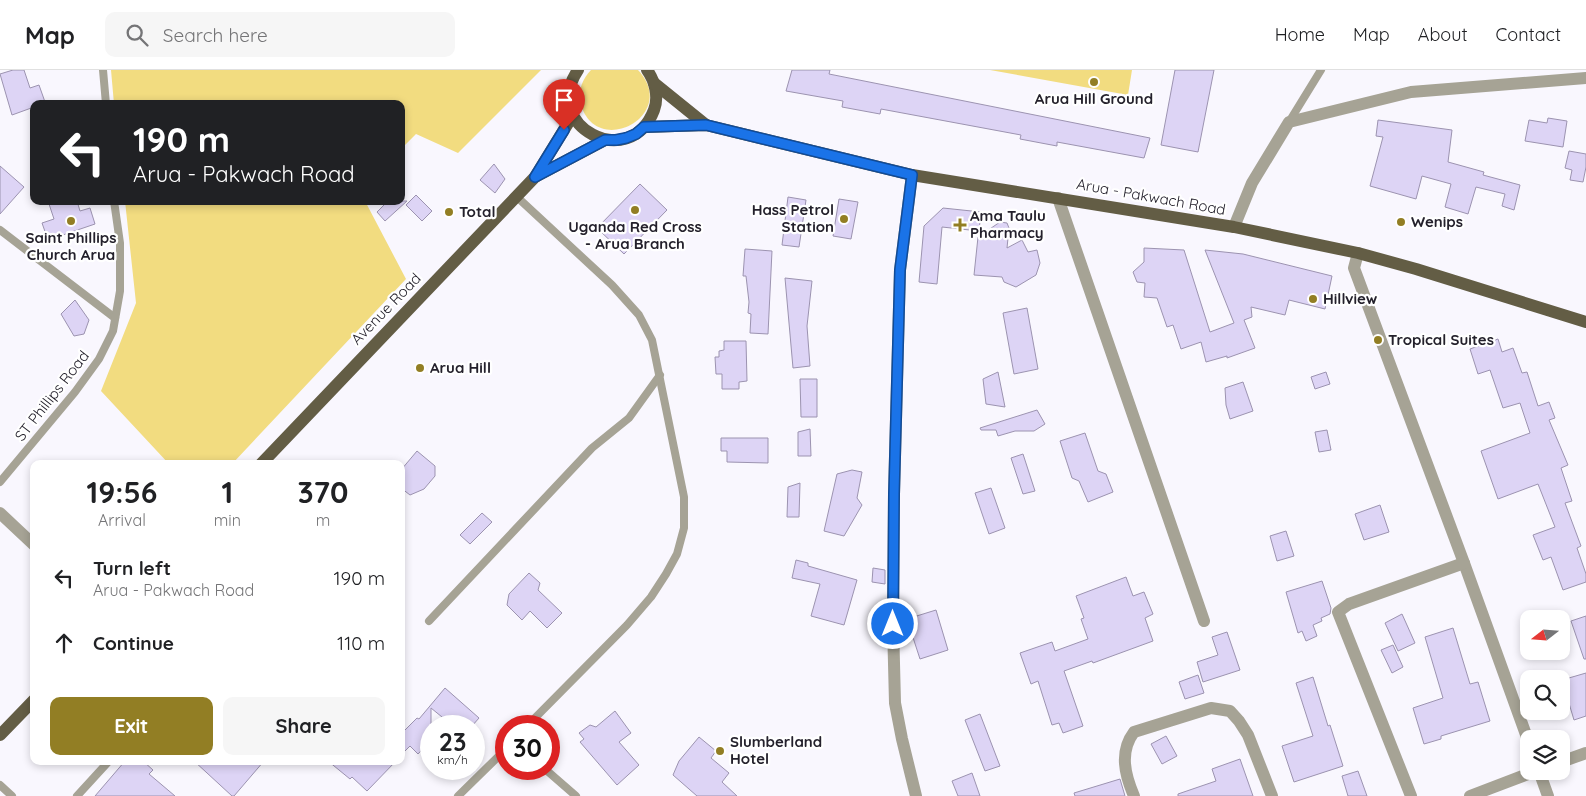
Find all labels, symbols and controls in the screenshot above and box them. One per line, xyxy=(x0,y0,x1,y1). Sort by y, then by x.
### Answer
search box xyxy=(105,12,455,57)
text: Map xyxy=(25,20,75,50)
icon: search xyxy=(123,21,151,49)
text: Search here xyxy=(163,23,268,47)
text: Home xyxy=(1275,23,1325,46)
text: Map xyxy=(1353,23,1390,46)
text: About xyxy=(1418,23,1468,46)
text: Contact xyxy=(1496,23,1561,46)
marker: Arua Hill Ground xyxy=(1088,76,1100,88)
pin xyxy=(543,79,585,130)
icon: arrive xyxy=(550,86,578,114)
place label: Arua Hill Ground xyxy=(1035,89,1153,108)
text: 190 m xyxy=(133,117,230,161)
icon: left xyxy=(50,120,115,185)
text: Arua - Pakwach Road xyxy=(133,160,355,188)
street label: Arua - Pakwach Road xyxy=(1075,174,1227,219)
place label: Hass Petrol Station xyxy=(752,200,834,236)
place label: Total xyxy=(459,202,496,221)
marker: Uganda Red Cross - Arua Branch xyxy=(629,204,641,216)
marker: Total xyxy=(443,206,455,218)
place label: Ama Taulu Pharmacy xyxy=(970,206,1046,242)
place label: Wenips xyxy=(1411,212,1463,231)
marker: Hass Petrol Station xyxy=(838,213,850,225)
marker: Saint Phillips Church Arua xyxy=(65,215,77,227)
marker: Wenips xyxy=(1395,216,1407,228)
place label: Uganda Red Cross - Arua Branch xyxy=(568,217,702,253)
marker: Ama Taulu Pharmacy xyxy=(954,219,966,231)
place label: Saint Phillips Church Arua xyxy=(26,228,116,264)
street label: Avenue Road xyxy=(347,269,425,349)
place label: Hillview xyxy=(1323,289,1378,308)
marker: Hillview xyxy=(1307,293,1319,305)
place label: Tropical Suites xyxy=(1388,330,1494,349)
marker: Tropical Suites xyxy=(1372,334,1384,346)
street label: ST Phillips Road xyxy=(10,347,93,445)
place label: Arua Hill xyxy=(430,358,491,377)
marker: Arua Hill xyxy=(414,362,426,374)
text: 19:56 xyxy=(86,473,157,511)
text: 1 xyxy=(222,473,233,511)
text: 370 xyxy=(298,473,349,511)
text: Arrival xyxy=(98,510,146,530)
text: min xyxy=(214,510,241,530)
text: m xyxy=(316,510,330,530)
text: Turn left xyxy=(93,556,171,580)
icon: left xyxy=(50,564,78,592)
text: 190 m xyxy=(334,566,385,590)
text: Arua - Pakwach Road xyxy=(93,580,254,600)
position arrow xyxy=(866,597,918,649)
north arrow xyxy=(1520,610,1570,660)
map controls xyxy=(1520,610,1570,780)
icon: ahead xyxy=(50,629,78,657)
text: Continue xyxy=(93,631,174,655)
text: 110 m xyxy=(337,631,385,655)
button: search xyxy=(1520,670,1570,720)
button: Exit xyxy=(50,697,213,755)
button: Share xyxy=(223,697,385,755)
speed limit sign: 30 xyxy=(495,715,560,780)
text: 23 xyxy=(439,726,466,757)
button: layers xyxy=(1520,730,1570,780)
place label: Slumberland Hotel xyxy=(730,732,822,768)
marker: Slumberland Hotel xyxy=(714,745,726,757)
text: km/h xyxy=(437,752,468,767)

